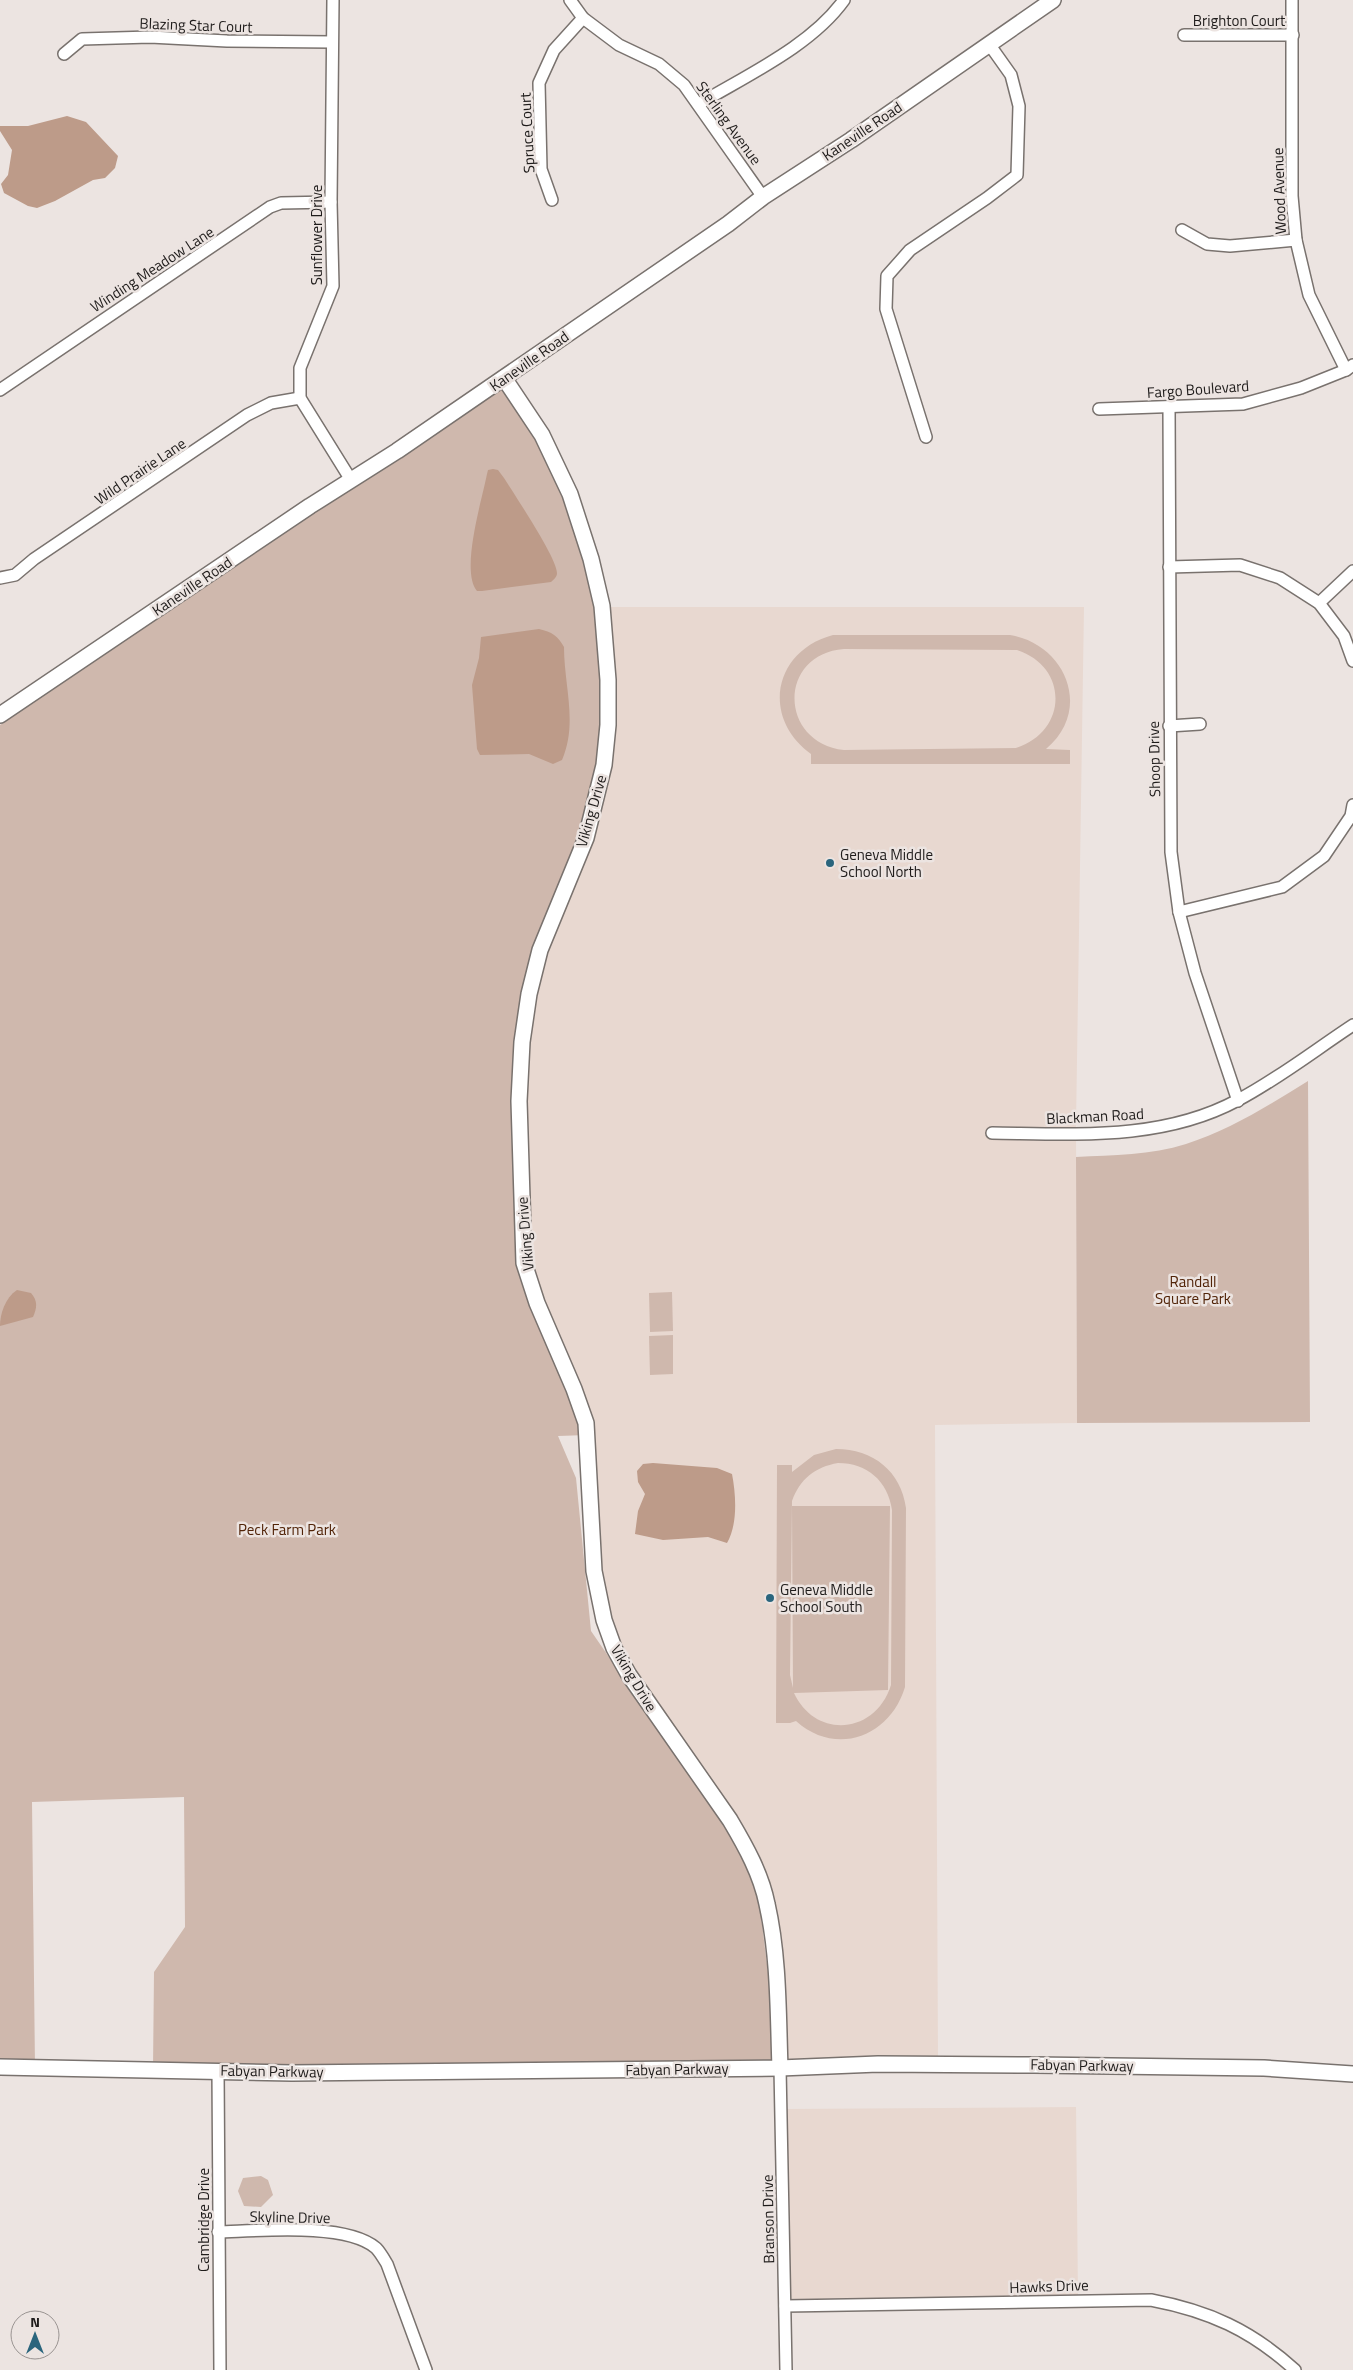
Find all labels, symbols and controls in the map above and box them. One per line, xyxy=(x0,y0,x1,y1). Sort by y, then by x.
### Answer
street label: Brighton Court xyxy=(1193,9,1286,32)
street label: Blazing Star Court xyxy=(139,12,254,38)
street label: Sterling Avenue xyxy=(691,76,767,170)
street label: Spruce Court xyxy=(513,91,541,174)
street label: Kaneville Road xyxy=(817,96,907,166)
street label: Wood Avenue xyxy=(1266,147,1292,235)
street label: Sunflower Drive xyxy=(305,185,328,285)
street label: Winding Meadow Lane xyxy=(86,220,218,318)
street label: Kaneville Road xyxy=(485,325,573,397)
street label: Fargo Boulevard xyxy=(1146,374,1250,404)
street label: Wild Prairie Lane xyxy=(90,432,190,510)
street label: Kaneville Road xyxy=(147,551,237,621)
street label: Shoop Drive xyxy=(1142,721,1166,797)
street label: Viking Drive xyxy=(570,772,612,850)
place label: Geneva Middle School North xyxy=(840,843,933,883)
marker: Geneva Middle School North xyxy=(824,857,836,869)
street label: Blackman Road xyxy=(1046,1102,1144,1130)
street label: Viking Drive xyxy=(510,1196,540,1272)
park label: Randall Square Park xyxy=(1155,1270,1231,1310)
park label: Peck Farm Park xyxy=(238,1518,336,1541)
place label: Geneva Middle School South xyxy=(780,1578,873,1618)
marker: Geneva Middle School South xyxy=(764,1592,776,1604)
street label: Viking Drive xyxy=(605,1640,663,1716)
street label: Fabyan Parkway xyxy=(1030,2053,1134,2077)
street label: Fabyan Parkway xyxy=(625,2057,729,2081)
street label: Fabyan Parkway xyxy=(220,2059,324,2083)
street label: Cambridge Drive xyxy=(192,2168,215,2272)
street label: Branson Drive xyxy=(756,2174,780,2264)
street label: Skyline Drive xyxy=(249,2205,331,2229)
street label: Hawks Drive xyxy=(1009,2273,1089,2299)
north arrow xyxy=(10,2310,60,2360)
text: N xyxy=(30,2311,40,2332)

